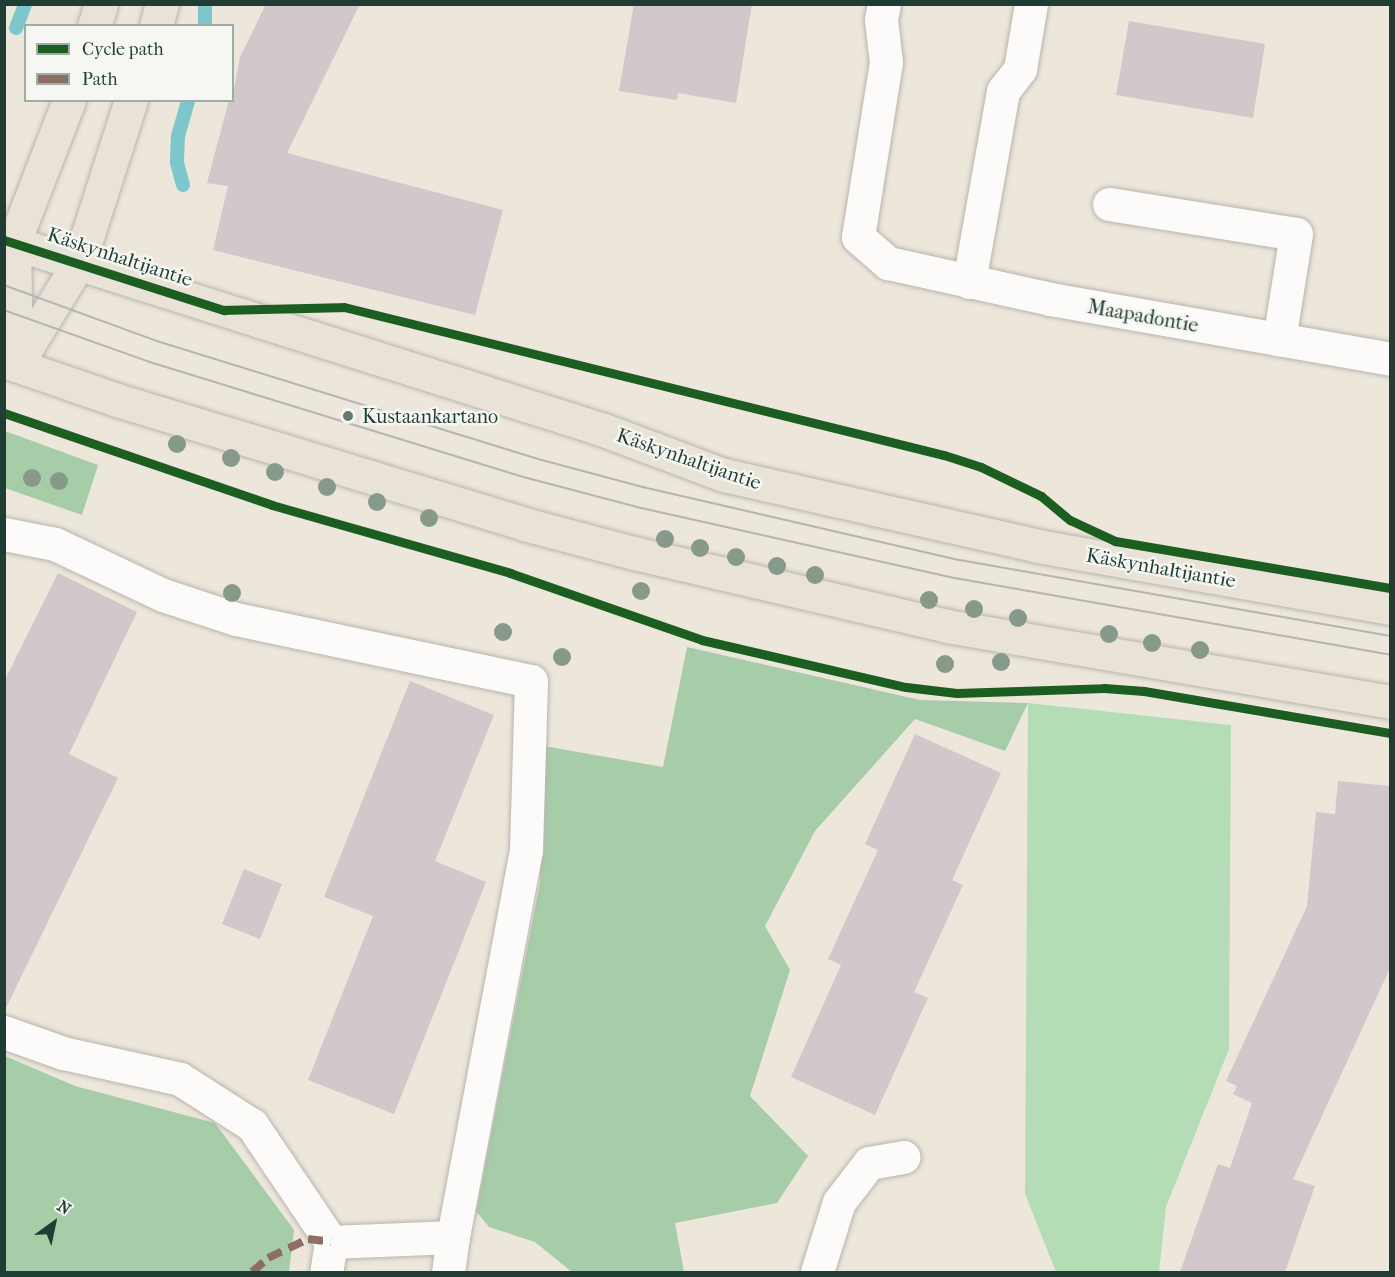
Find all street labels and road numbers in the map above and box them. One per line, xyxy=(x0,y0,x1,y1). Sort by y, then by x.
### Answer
street label: Käskynhaltijantie xyxy=(44,222,196,292)
street label: Maapadontie xyxy=(1086,294,1200,338)
street label: Käskynhaltijantie xyxy=(614,423,764,495)
street label: Käskynhaltijantie xyxy=(1084,543,1238,593)

